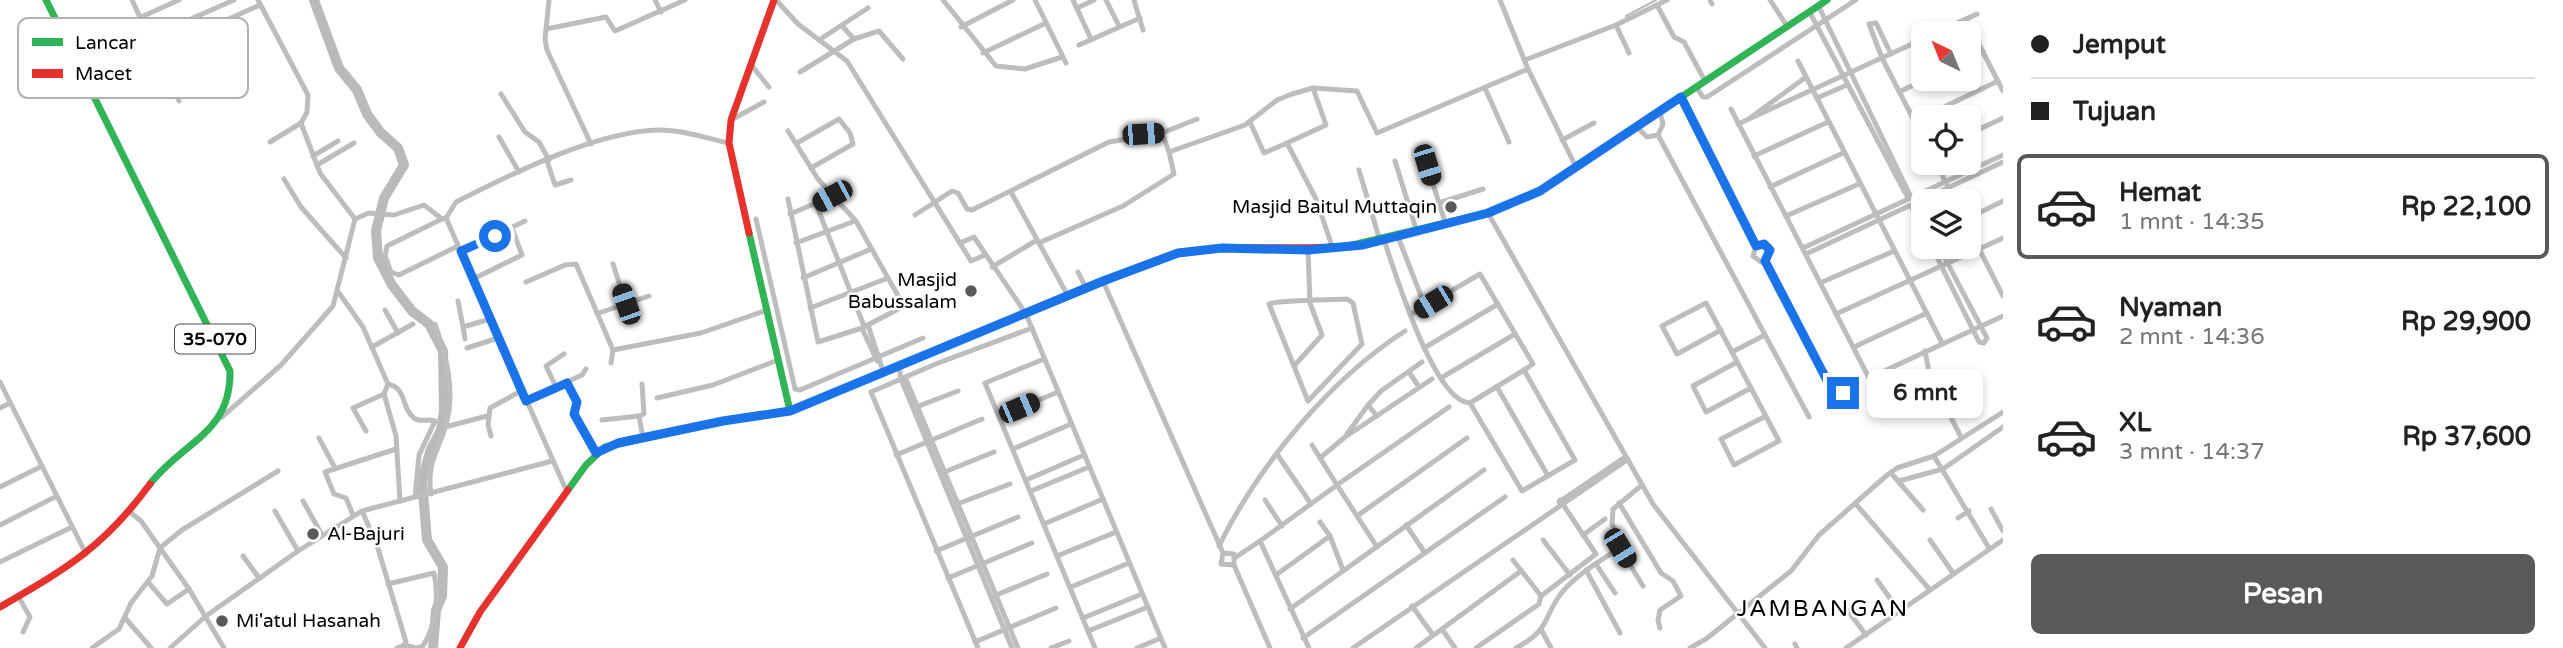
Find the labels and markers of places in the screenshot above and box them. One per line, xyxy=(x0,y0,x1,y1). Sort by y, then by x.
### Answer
place label: Masjid Baitul Muttaqin xyxy=(1232,196,1437,218)
marker: Masjid Baitul Muttaqin xyxy=(1443,199,1459,215)
place label: Masjid Babussalam xyxy=(848,269,957,313)
marker: Masjid Babussalam xyxy=(963,283,979,299)
place label: Al-Bajuri xyxy=(327,523,405,545)
marker: Al-Bajuri xyxy=(305,526,321,542)
place label: Mi'atul Hasanah xyxy=(236,610,381,632)
marker: Mi'atul Hasanah xyxy=(214,613,230,629)

